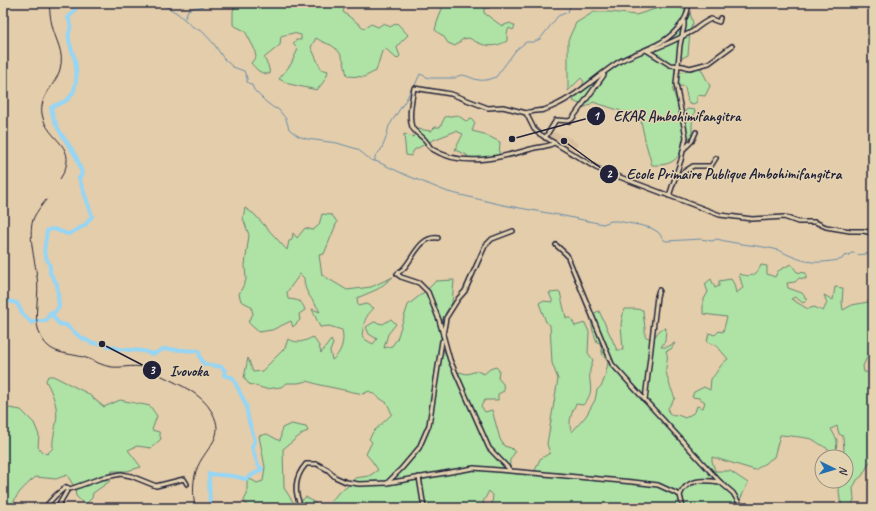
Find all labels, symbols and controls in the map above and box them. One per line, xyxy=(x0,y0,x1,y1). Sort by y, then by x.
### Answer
callout: EKAR Ambohimifangitra xyxy=(586,103,749,130)
text: EKAR Ambohimifangitra xyxy=(613,107,742,126)
text: 1 xyxy=(593,108,600,124)
callout: Ecole Primaire Publique Ambohimifangitra xyxy=(599,161,849,188)
text: Ecole Primaire Publique Ambohimifangitra xyxy=(627,165,843,184)
text: 2 xyxy=(606,166,613,182)
callout: Ivovoka xyxy=(142,357,216,384)
text: 3 xyxy=(149,362,156,378)
text: Ivovoka xyxy=(170,362,210,381)
north arrow xyxy=(814,449,854,489)
text: N xyxy=(837,466,851,476)

